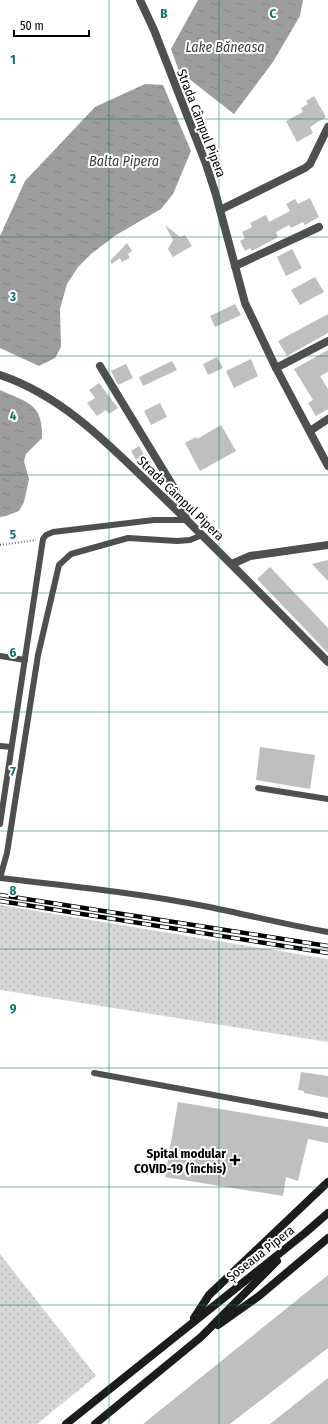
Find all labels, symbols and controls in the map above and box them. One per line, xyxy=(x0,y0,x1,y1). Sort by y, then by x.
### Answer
text: B xyxy=(160,6,168,21)
text: C xyxy=(270,6,277,21)
scale bar xyxy=(14,12,89,38)
text: 50 m xyxy=(20,19,44,33)
water label: Lake Băneasa xyxy=(185,39,265,56)
text: 1 xyxy=(10,52,16,67)
street label: Strada Câmpul Pipera xyxy=(174,67,229,179)
water label: Balta Pipera xyxy=(89,153,159,170)
text: 2 xyxy=(9,171,16,186)
text: 3 xyxy=(9,289,16,304)
text: 4 xyxy=(10,408,17,423)
street label: Strada Câmpul Pipera xyxy=(134,453,227,544)
text: 5 xyxy=(10,527,16,542)
text: 6 xyxy=(10,645,17,660)
text: 7 xyxy=(10,764,16,779)
text: 8 xyxy=(10,883,17,898)
text: 9 xyxy=(10,1001,17,1016)
place label: Spital modular COVID-19 (închis) xyxy=(134,1146,226,1176)
marker: Spital modular COVID-19 (închis) xyxy=(229,1154,241,1166)
street label: Șoseaua Pipera xyxy=(224,1222,298,1285)

